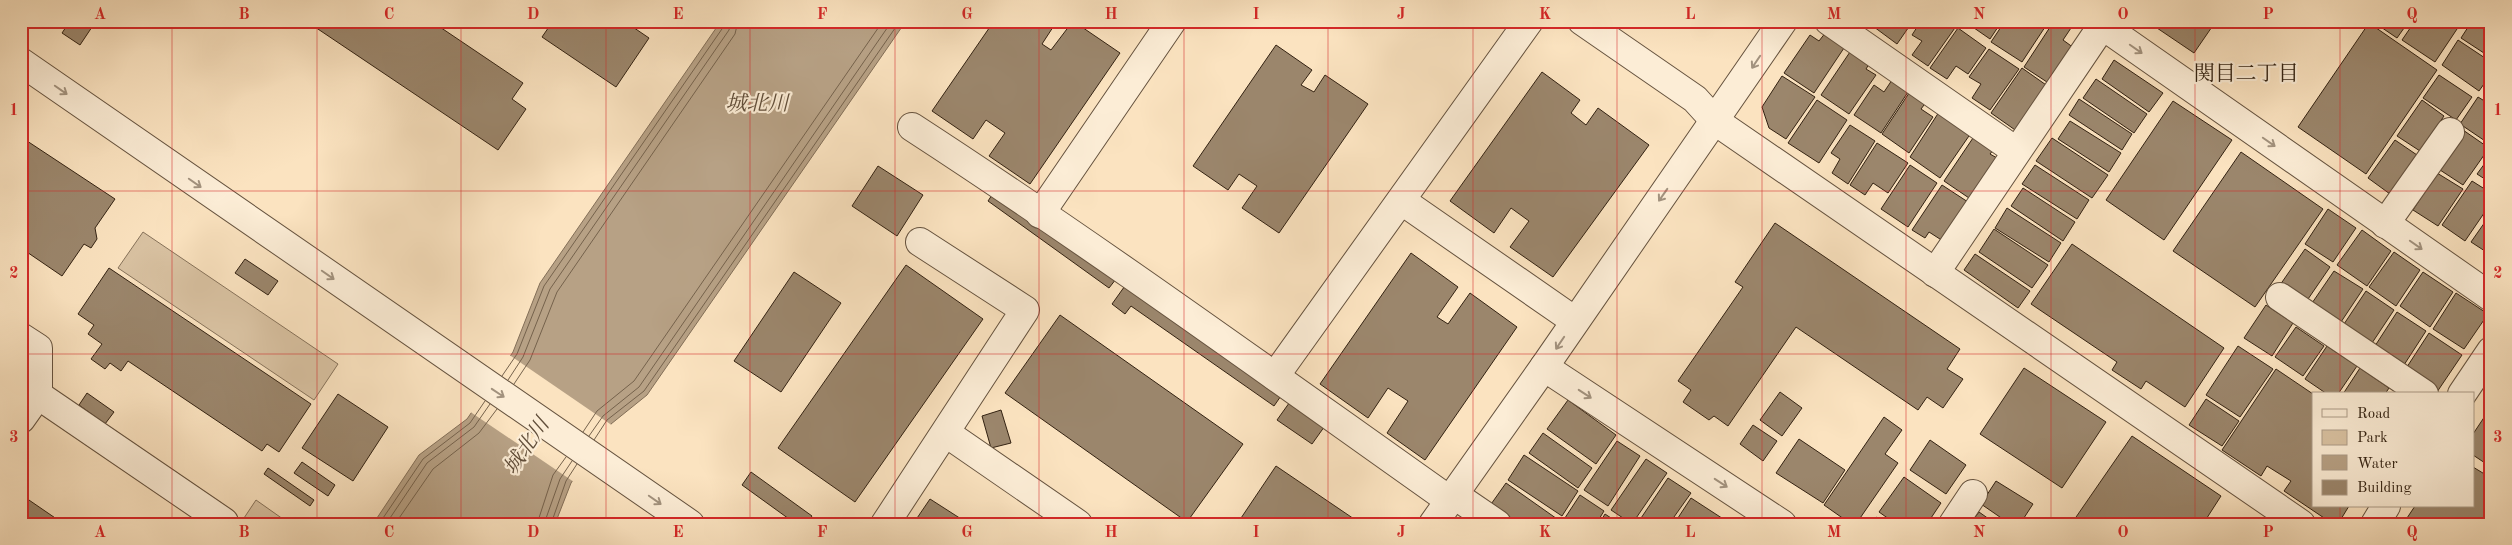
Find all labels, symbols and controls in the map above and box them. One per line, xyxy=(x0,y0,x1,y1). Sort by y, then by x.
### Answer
text: A xyxy=(94,7,106,23)
text: B xyxy=(238,7,250,23)
text: C xyxy=(384,7,394,23)
text: D xyxy=(527,7,539,23)
text: E xyxy=(672,7,684,23)
text: F xyxy=(817,7,828,23)
text: G xyxy=(961,7,973,23)
text: H xyxy=(1104,7,1118,23)
text: I xyxy=(1252,7,1260,23)
text: J xyxy=(1397,7,1406,23)
text: K xyxy=(1539,7,1551,23)
text: L xyxy=(1685,7,1696,23)
text: M xyxy=(1827,7,1841,23)
text: N xyxy=(1973,7,1986,23)
text: O xyxy=(2117,7,2129,23)
text: P xyxy=(2262,7,2274,23)
text: Q xyxy=(2406,7,2418,23)
one-way arrow xyxy=(2128,44,2142,54)
one-way arrow xyxy=(1750,54,1760,68)
district label: 関目二丁目 xyxy=(2194,62,2299,85)
one-way arrow xyxy=(54,85,68,95)
water label: 城北川 xyxy=(726,92,790,115)
text: 1 xyxy=(9,103,19,119)
text: 1 xyxy=(2493,103,2503,119)
one-way arrow xyxy=(2262,137,2276,147)
one-way arrow xyxy=(187,178,201,188)
one-way arrow xyxy=(1658,188,1668,202)
one-way arrow xyxy=(2409,240,2423,250)
text: 2 xyxy=(9,266,19,282)
text: 2 xyxy=(2493,266,2503,282)
one-way arrow xyxy=(321,270,335,280)
one-way arrow xyxy=(1555,336,1565,350)
one-way arrow xyxy=(491,388,505,398)
one-way arrow xyxy=(1578,388,1592,399)
legend xyxy=(2312,392,2474,508)
text: Road xyxy=(2357,407,2391,422)
water label: 城北川 xyxy=(499,412,555,479)
text: 3 xyxy=(9,430,19,446)
text: 3 xyxy=(2493,430,2503,446)
text: Park xyxy=(2357,431,2388,446)
text: Water xyxy=(2357,457,2398,472)
one-way arrow xyxy=(1714,478,1728,488)
text: Building xyxy=(2357,481,2412,496)
one-way arrow xyxy=(648,495,662,505)
text: A xyxy=(94,525,106,541)
text: B xyxy=(238,525,250,541)
text: C xyxy=(384,525,394,541)
text: D xyxy=(527,525,539,541)
text: E xyxy=(672,525,684,541)
text: F xyxy=(817,525,828,541)
text: G xyxy=(961,525,973,541)
text: H xyxy=(1104,525,1118,541)
text: I xyxy=(1252,525,1260,541)
text: J xyxy=(1397,525,1406,541)
text: K xyxy=(1539,525,1551,541)
text: L xyxy=(1685,525,1696,541)
text: M xyxy=(1827,525,1841,541)
text: N xyxy=(1973,525,1986,541)
text: O xyxy=(2117,525,2129,541)
text: P xyxy=(2262,525,2274,541)
text: Q xyxy=(2406,525,2418,541)

